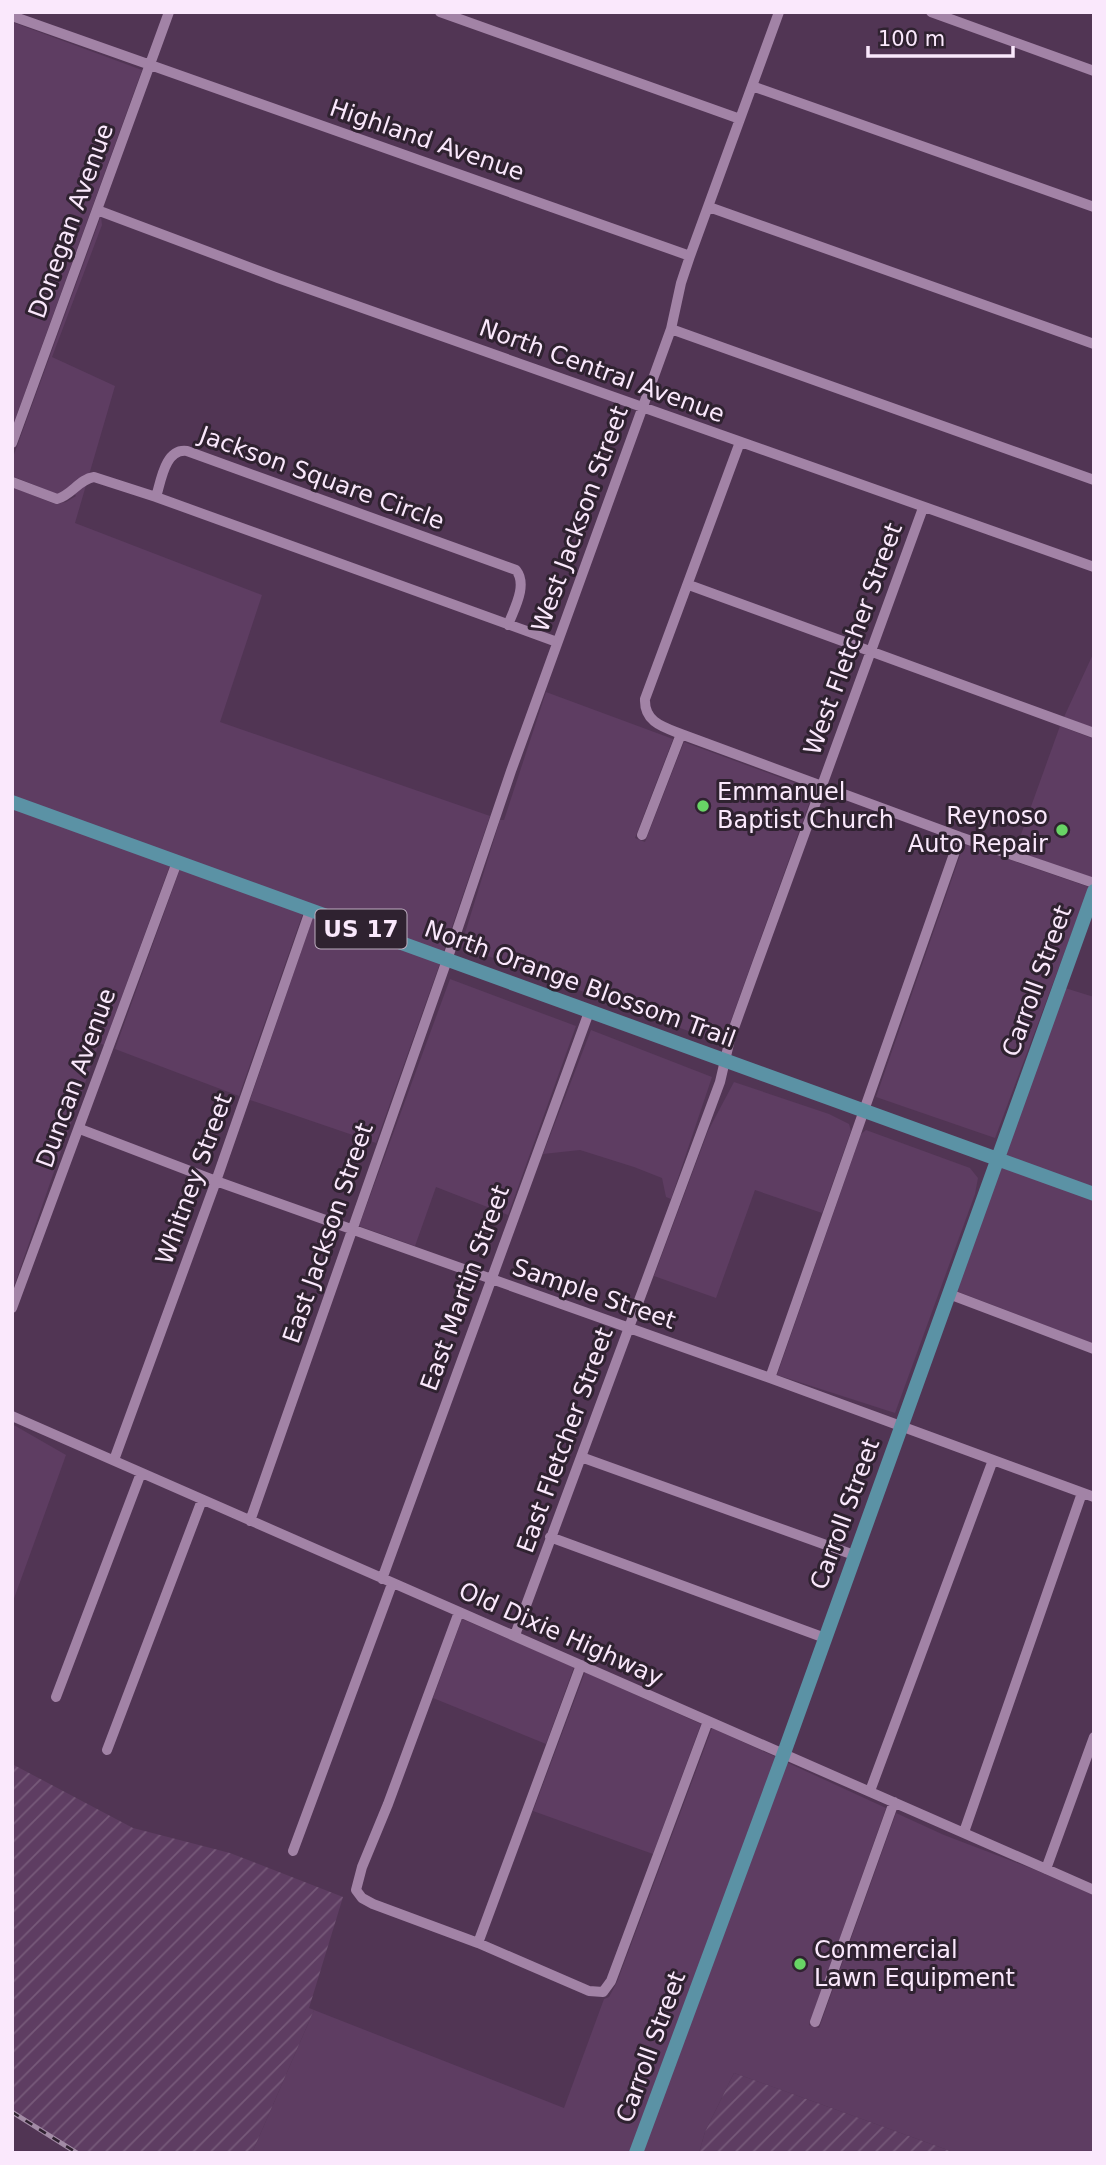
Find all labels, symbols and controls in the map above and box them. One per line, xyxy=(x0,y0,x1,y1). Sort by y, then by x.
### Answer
scale bar xyxy=(868,14,1013,58)
text: 100 m xyxy=(878,27,945,51)
street label: Highland Avenue xyxy=(326,94,528,186)
street label: Donegan Avenue xyxy=(23,120,119,322)
street label: North Central Avenue xyxy=(476,314,728,428)
street label: West Jackson Street xyxy=(526,402,634,636)
street label: Jackson Square Circle xyxy=(194,420,448,535)
street label: West Fletcher Street xyxy=(798,519,908,759)
place label: Emmanuel Baptist Church xyxy=(717,778,894,834)
marker: Emmanuel Baptist Church xyxy=(695,798,711,814)
place label: Reynoso Auto Repair xyxy=(908,802,1048,858)
marker: Reynoso Auto Repair xyxy=(1054,822,1070,838)
street label: Carroll Street xyxy=(997,902,1077,1060)
road number: US 17 xyxy=(316,910,406,948)
street label: North Orange Blossom Trail xyxy=(421,915,739,1053)
street label: Duncan Avenue xyxy=(31,984,121,1172)
street label: Whitney Street xyxy=(150,1090,238,1268)
street label: East Jackson Street xyxy=(277,1119,379,1347)
street label: East Martin Street xyxy=(415,1181,515,1395)
street label: Sample Street xyxy=(509,1253,679,1335)
street label: East Fletcher Street xyxy=(511,1324,619,1556)
street label: Carroll Street xyxy=(805,1435,885,1593)
street label: Old Dixie Highway xyxy=(455,1576,667,1692)
place label: Commercial Lawn Equipment xyxy=(814,1936,1015,1992)
marker: Commercial Lawn Equipment xyxy=(792,1956,808,1972)
street label: Carroll Street xyxy=(611,1968,691,2126)

